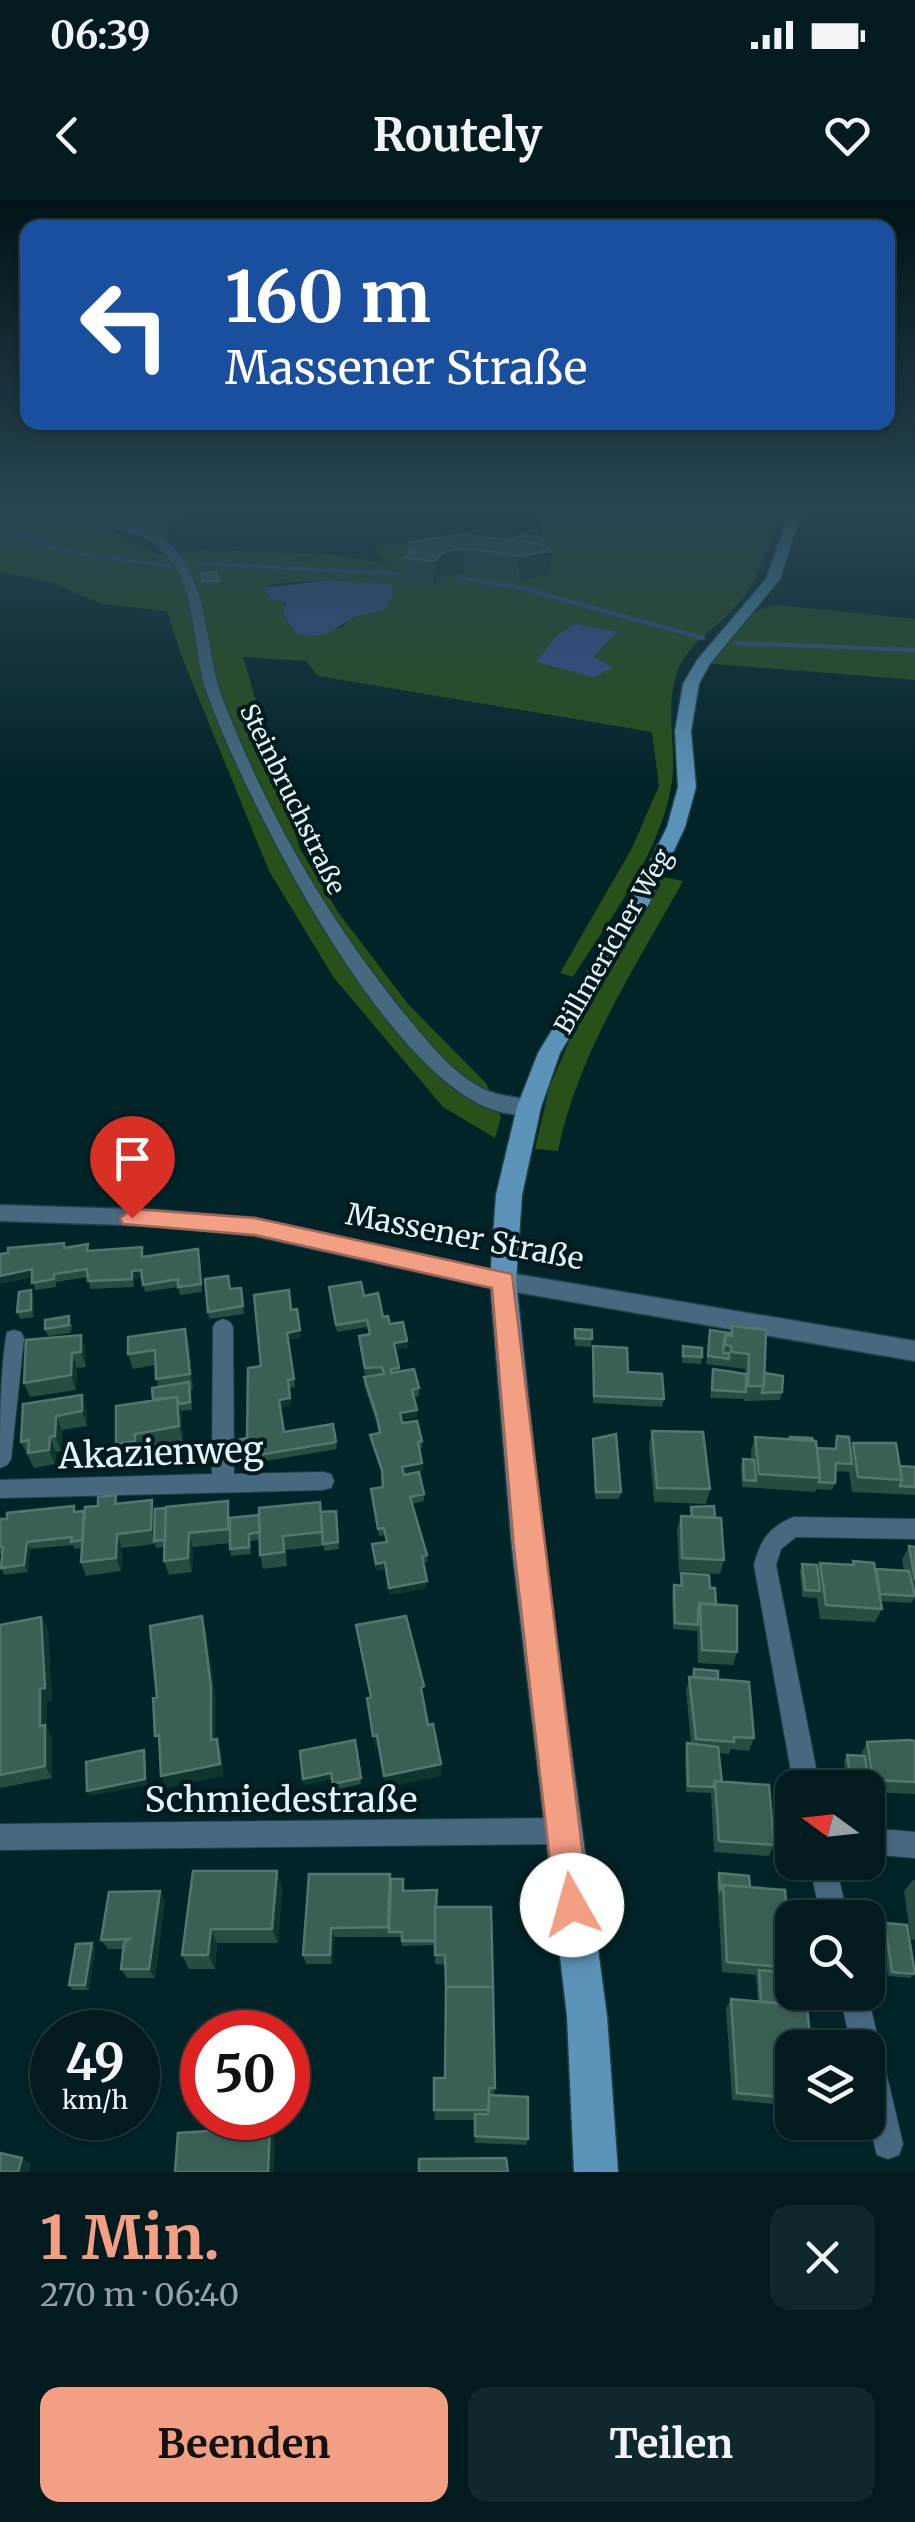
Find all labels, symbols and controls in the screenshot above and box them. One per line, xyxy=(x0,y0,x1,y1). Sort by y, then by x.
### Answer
text: 06:39 xyxy=(50,12,151,59)
text: Routely xyxy=(373,107,542,163)
icon: back xyxy=(40,108,95,163)
icon: heart xyxy=(820,108,875,163)
text: 160 m xyxy=(225,253,431,341)
icon: left xyxy=(60,260,190,390)
text: Massener Straße xyxy=(225,340,587,396)
street label: Steinbruchstraße xyxy=(233,698,353,900)
street label: Billmericher Weg xyxy=(547,843,679,1039)
pin xyxy=(90,1116,175,1219)
icon: arrive xyxy=(105,1131,160,1186)
street label: Massener Straße xyxy=(343,1194,587,1278)
street label: Akazienweg xyxy=(56,1427,265,1479)
north arrow xyxy=(775,1770,885,1880)
map controls xyxy=(775,1770,885,2140)
street label: Schmiedestraße xyxy=(145,1778,417,1822)
position arrow xyxy=(520,1853,624,1957)
button: search xyxy=(775,1900,885,2010)
speed limit sign: 50 xyxy=(180,2010,310,2140)
button: layers xyxy=(775,2030,885,2140)
text: 49 xyxy=(65,2031,125,2094)
text: km/h xyxy=(62,2084,128,2116)
text: 1 Min. xyxy=(40,2200,220,2275)
button: close xyxy=(770,2205,875,2310)
text: 270 m · 06:40 xyxy=(40,2275,239,2315)
button: Beenden xyxy=(40,2387,448,2502)
button: Teilen xyxy=(468,2387,875,2502)

